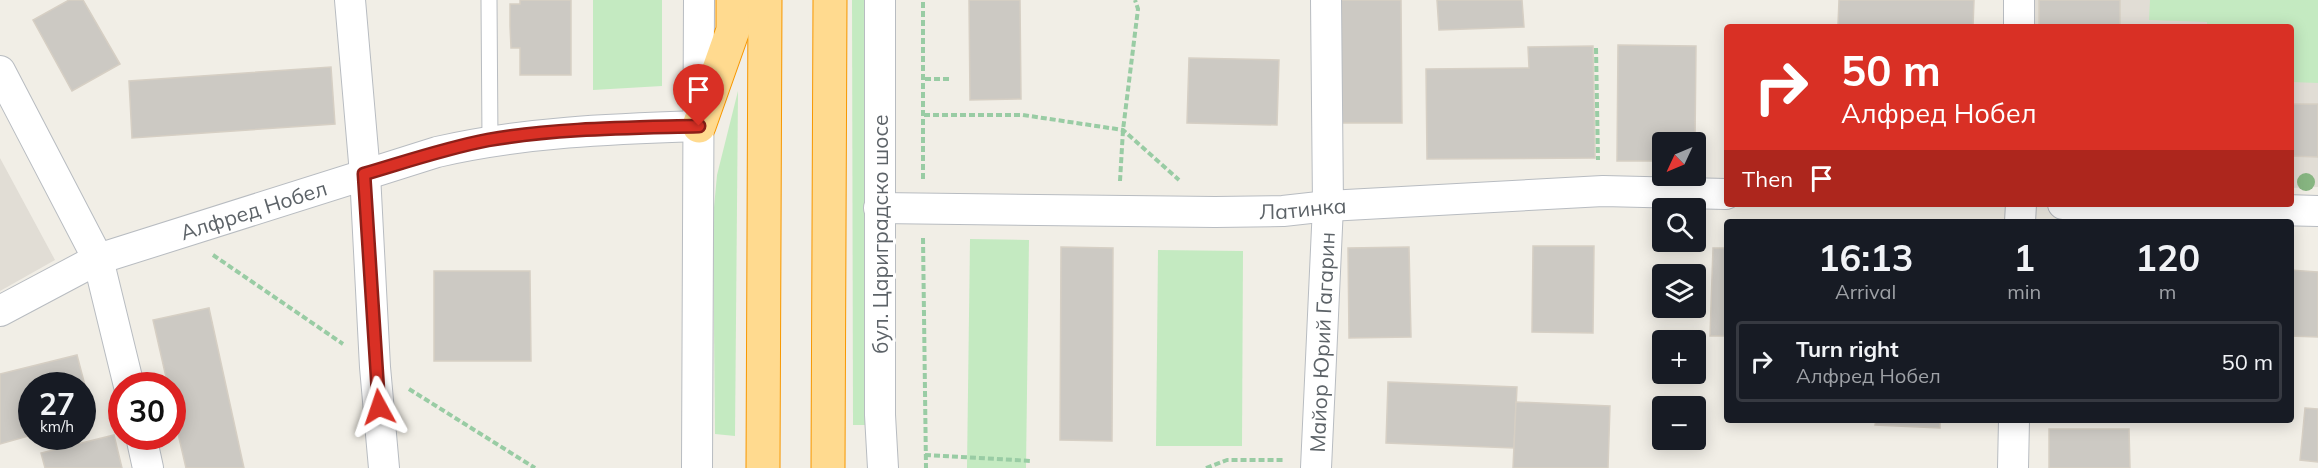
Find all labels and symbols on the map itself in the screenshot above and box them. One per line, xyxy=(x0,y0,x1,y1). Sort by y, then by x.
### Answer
pin xyxy=(673,64,724,126)
street label: бул. Цариградско шосе xyxy=(867,114,893,354)
north arrow xyxy=(1652,132,1706,186)
street label: Алфред Нобел xyxy=(177,175,330,245)
street label: Латинка xyxy=(1259,192,1347,224)
street label: Майор Юрий Гагарин xyxy=(1304,231,1340,453)
speed limit sign: 30 xyxy=(108,372,186,450)
position arrow xyxy=(347,375,411,439)

